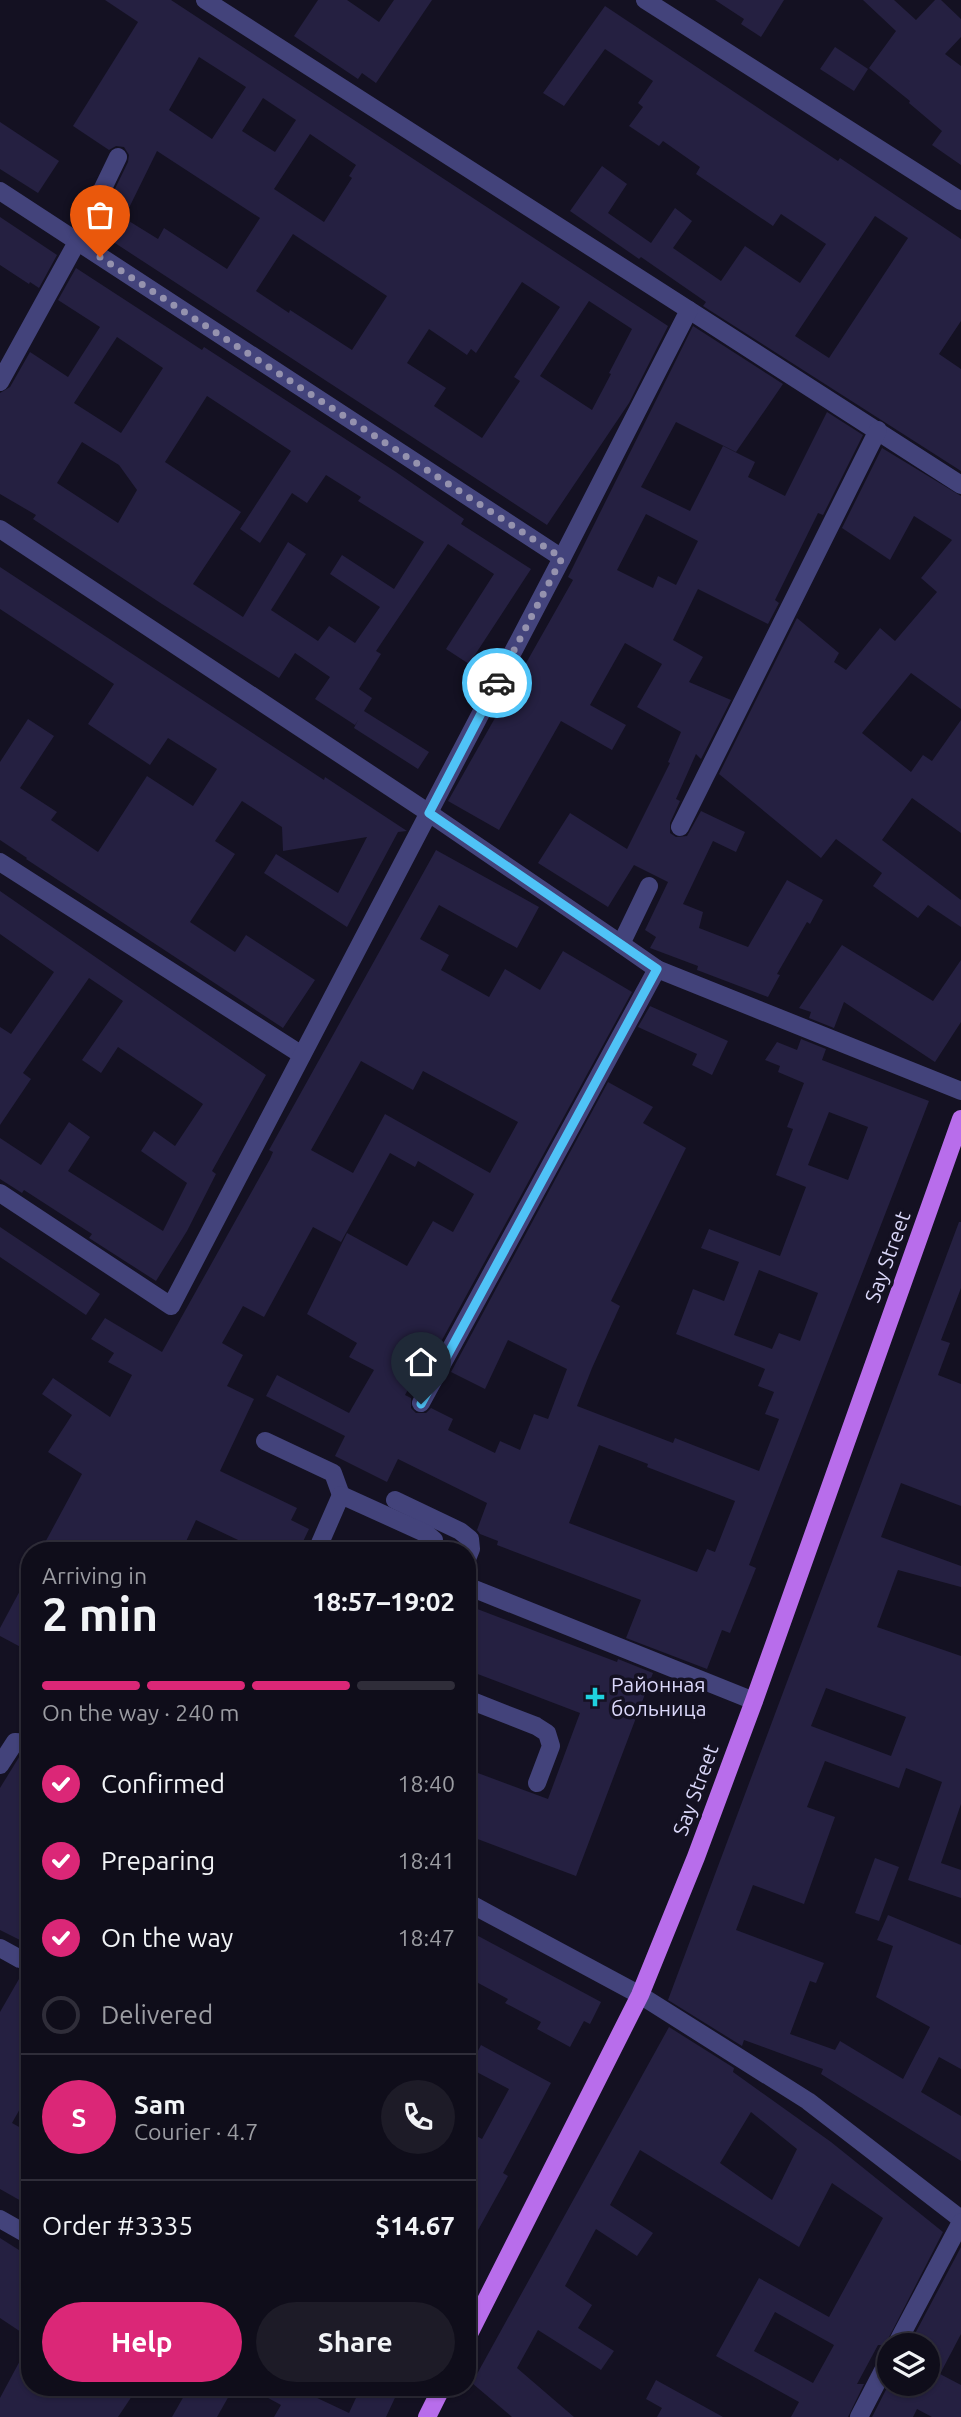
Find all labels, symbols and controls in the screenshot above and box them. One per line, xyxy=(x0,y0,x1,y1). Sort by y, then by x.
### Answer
pin xyxy=(70,185,130,257)
icon: bag xyxy=(81,196,119,234)
courier xyxy=(462,648,532,718)
icon: car xyxy=(478,664,516,702)
street label: Say Street xyxy=(859,1208,915,1306)
pin xyxy=(391,1332,451,1404)
icon: home xyxy=(402,1343,440,1381)
text: Arriving in xyxy=(42,1563,147,1588)
text: 18:57–19:02 xyxy=(312,1587,455,1616)
text: 2 min xyxy=(42,1588,158,1640)
place label: Районная больница xyxy=(611,1672,706,1720)
marker: Районная больница xyxy=(585,1687,605,1707)
text: On the way · 240 m xyxy=(42,1700,239,1725)
street label: Say Street xyxy=(667,1741,723,1839)
icon: check xyxy=(42,1765,80,1803)
text: Confirmed xyxy=(101,1769,225,1798)
text: 18:40 xyxy=(397,1771,455,1796)
icon: check xyxy=(42,1842,80,1880)
text: Preparing xyxy=(101,1846,215,1875)
text: 18:41 xyxy=(397,1848,455,1873)
icon: check xyxy=(42,1919,80,1957)
text: On the way xyxy=(101,1923,233,1952)
text: 18:47 xyxy=(397,1925,455,1950)
text: Delivered xyxy=(101,2000,213,2029)
button: phone xyxy=(381,2080,455,2154)
text: Sam xyxy=(134,2090,186,2119)
text: S xyxy=(72,2103,86,2132)
text: Courier · 4.7 xyxy=(134,2119,258,2144)
text: Order #3335 xyxy=(42,2211,193,2240)
text: $14.67 xyxy=(375,2211,455,2240)
button: Help xyxy=(42,2302,242,2382)
button: Share xyxy=(256,2302,455,2382)
map controls xyxy=(877,2333,940,2396)
button: layers xyxy=(877,2333,940,2396)

